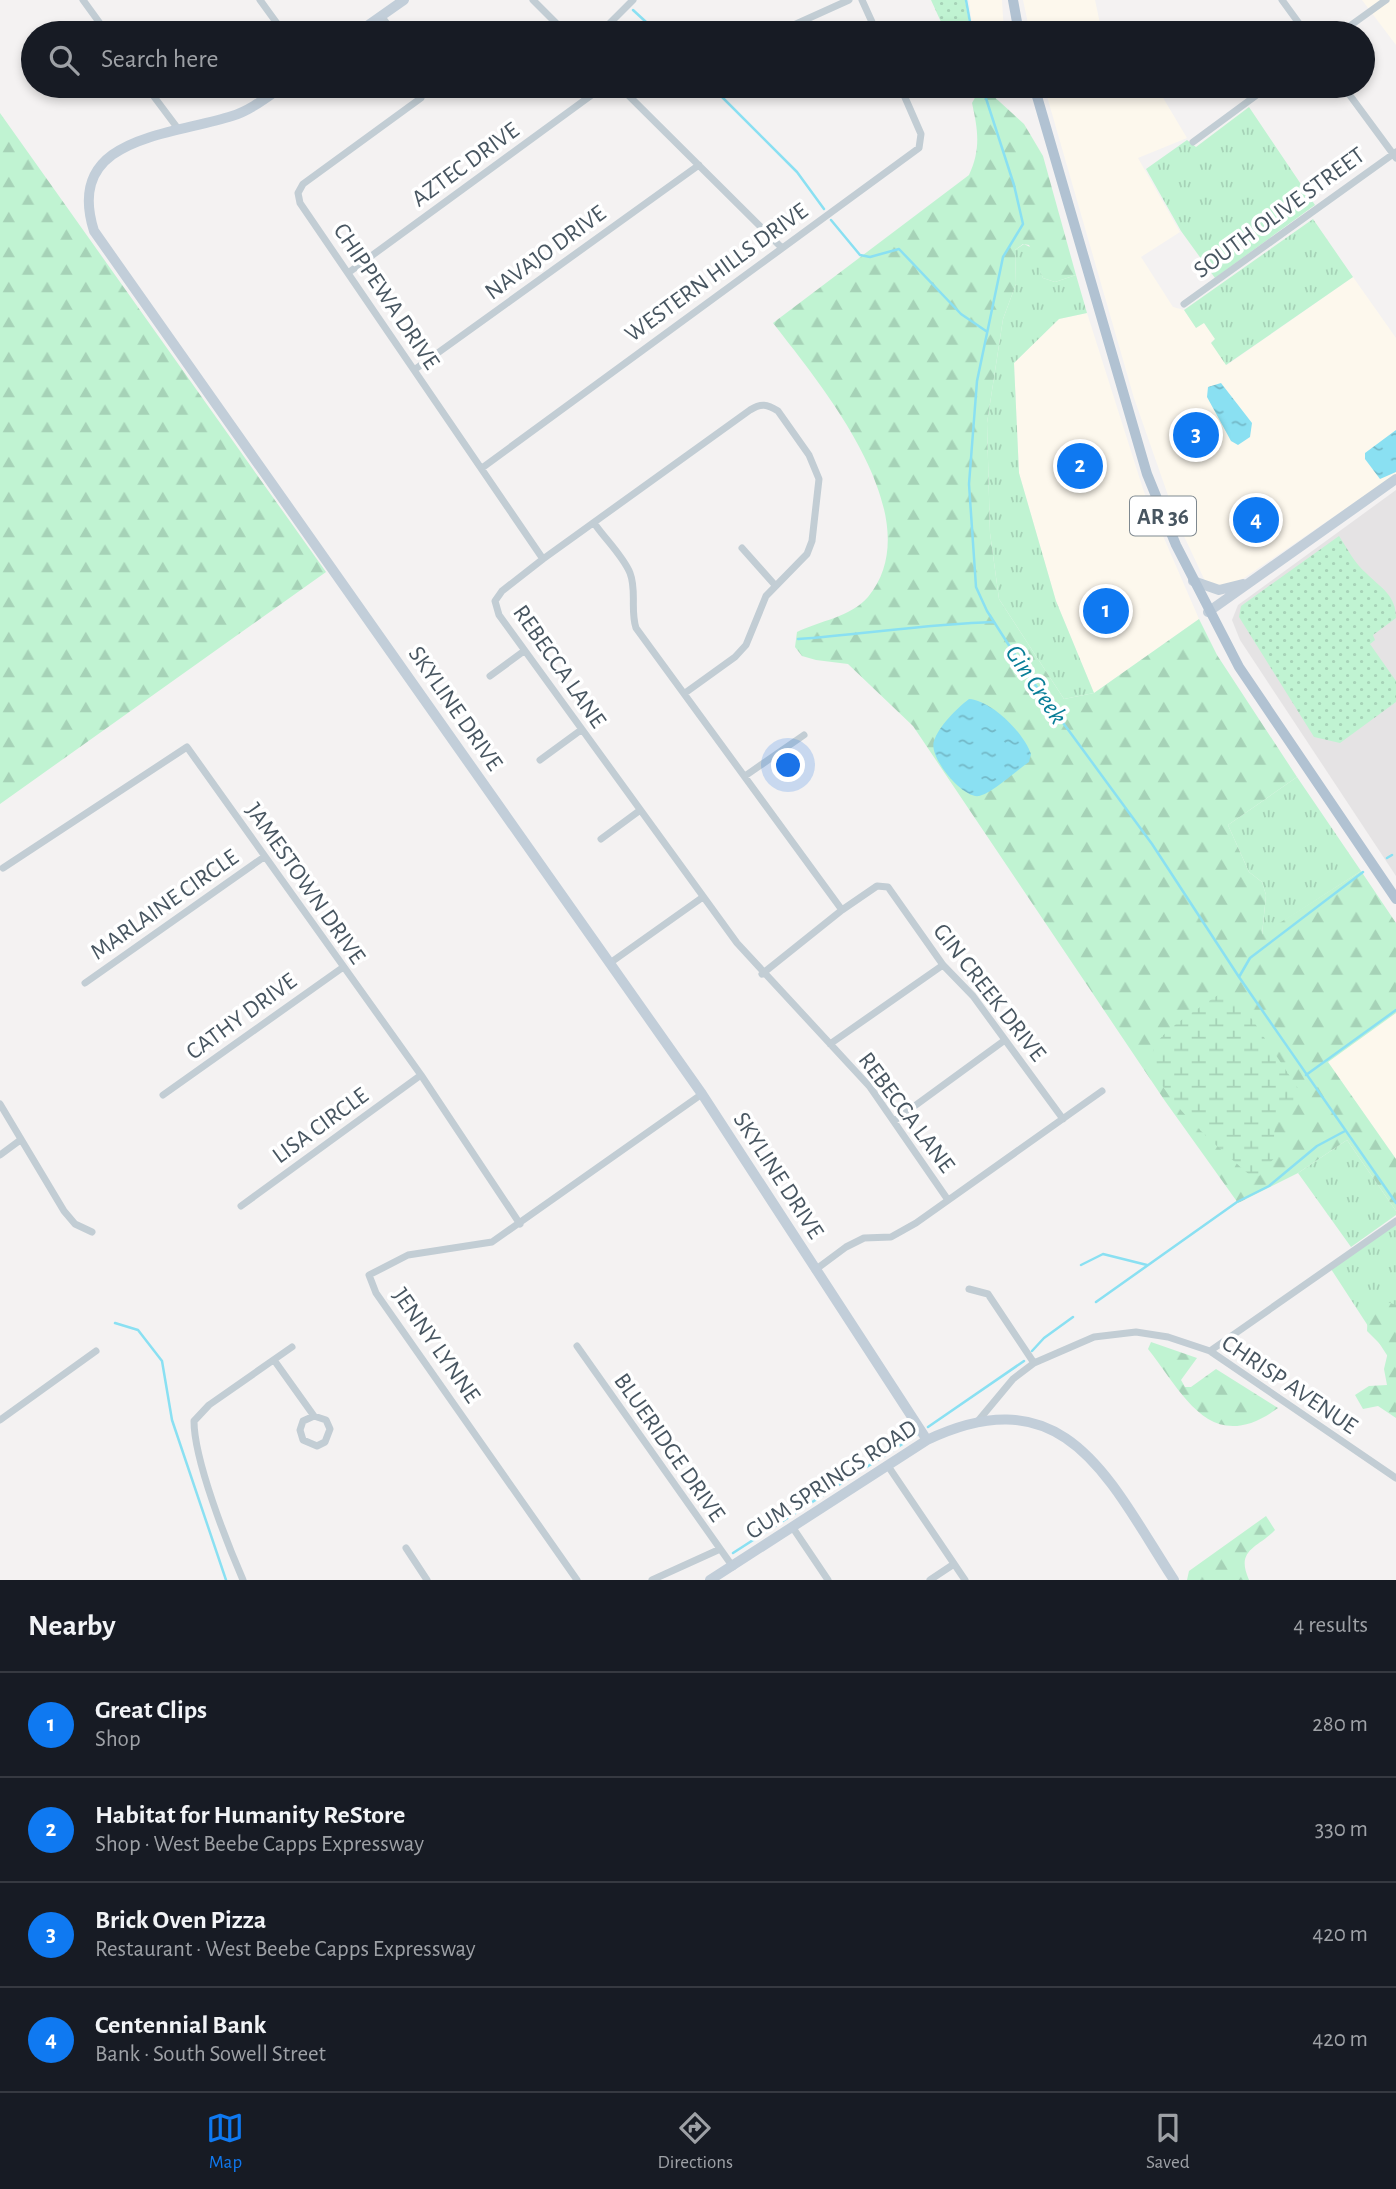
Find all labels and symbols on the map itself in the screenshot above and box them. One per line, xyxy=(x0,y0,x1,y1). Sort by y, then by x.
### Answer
street label: AZTEC DRIVE xyxy=(408,118,524,212)
street label: SOUTH OLIVE STREET xyxy=(1190,143,1370,283)
street label: WESTERN HILLS DRIVE xyxy=(621,198,813,347)
street label: NAVAJO DRIVE xyxy=(481,201,611,304)
street label: CHIPPEWA DRIVE xyxy=(329,219,444,374)
pin: 3 xyxy=(1173,409,1219,461)
pin: 2 xyxy=(1057,440,1103,492)
pin: 4 xyxy=(1233,494,1279,546)
road number: AR 36 xyxy=(1130,496,1196,536)
pin: 1 xyxy=(1083,585,1129,637)
street label: REBECCA LANE xyxy=(508,601,610,733)
water label: Gin Creek xyxy=(1000,640,1072,729)
street label: SKYLINE DRIVE xyxy=(404,642,507,775)
your location xyxy=(771,748,805,782)
street label: JAMESTOWN DRIVE xyxy=(241,799,370,969)
street label: MARLAINE CIRCLE xyxy=(86,845,243,965)
street label: GIN CREEK DRIVE xyxy=(928,919,1050,1066)
street label: CATHY DRIVE xyxy=(182,969,301,1065)
street label: REBECCA LANE xyxy=(853,1048,959,1177)
street label: LISA CIRCLE xyxy=(268,1083,373,1168)
street label: SKYLINE DRIVE xyxy=(728,1108,828,1243)
street label: JENNY LYNNE xyxy=(388,1284,485,1408)
street label: CHRISP AVENUE xyxy=(1217,1331,1362,1439)
street label: BLUERIDGE DRIVE xyxy=(609,1369,729,1526)
street label: GUM SPRINGS ROAD xyxy=(742,1416,921,1544)

